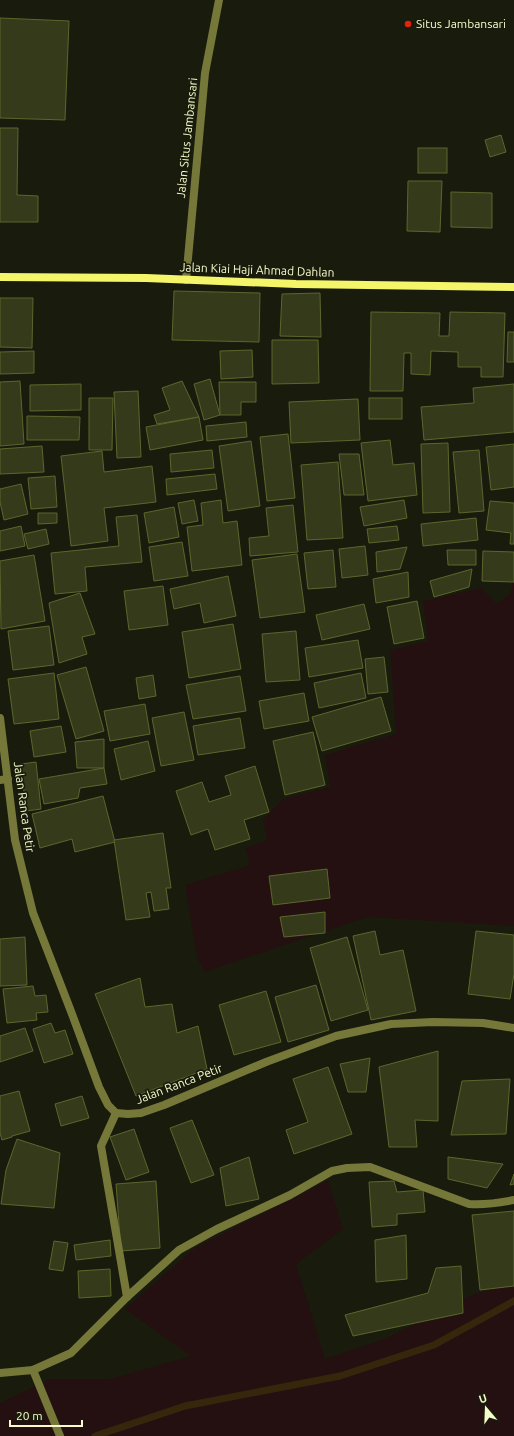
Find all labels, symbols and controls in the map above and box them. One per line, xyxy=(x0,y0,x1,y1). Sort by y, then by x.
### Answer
place label: Situs Jambansari xyxy=(416,17,506,30)
marker: Situs Jambansari xyxy=(403,19,413,29)
street label: Jalan Situs Jambansari xyxy=(174,77,199,199)
street label: Jalan Kiai Haji Ahmad Dahlan xyxy=(179,260,335,279)
street label: Jalan Ranca Petir xyxy=(12,761,37,854)
street label: Jalan Ranca Petir xyxy=(134,1061,224,1106)
north arrow xyxy=(466,1388,506,1428)
text: U xyxy=(477,1392,488,1405)
scale bar xyxy=(10,1402,82,1428)
text: 20 m xyxy=(16,1409,43,1422)

